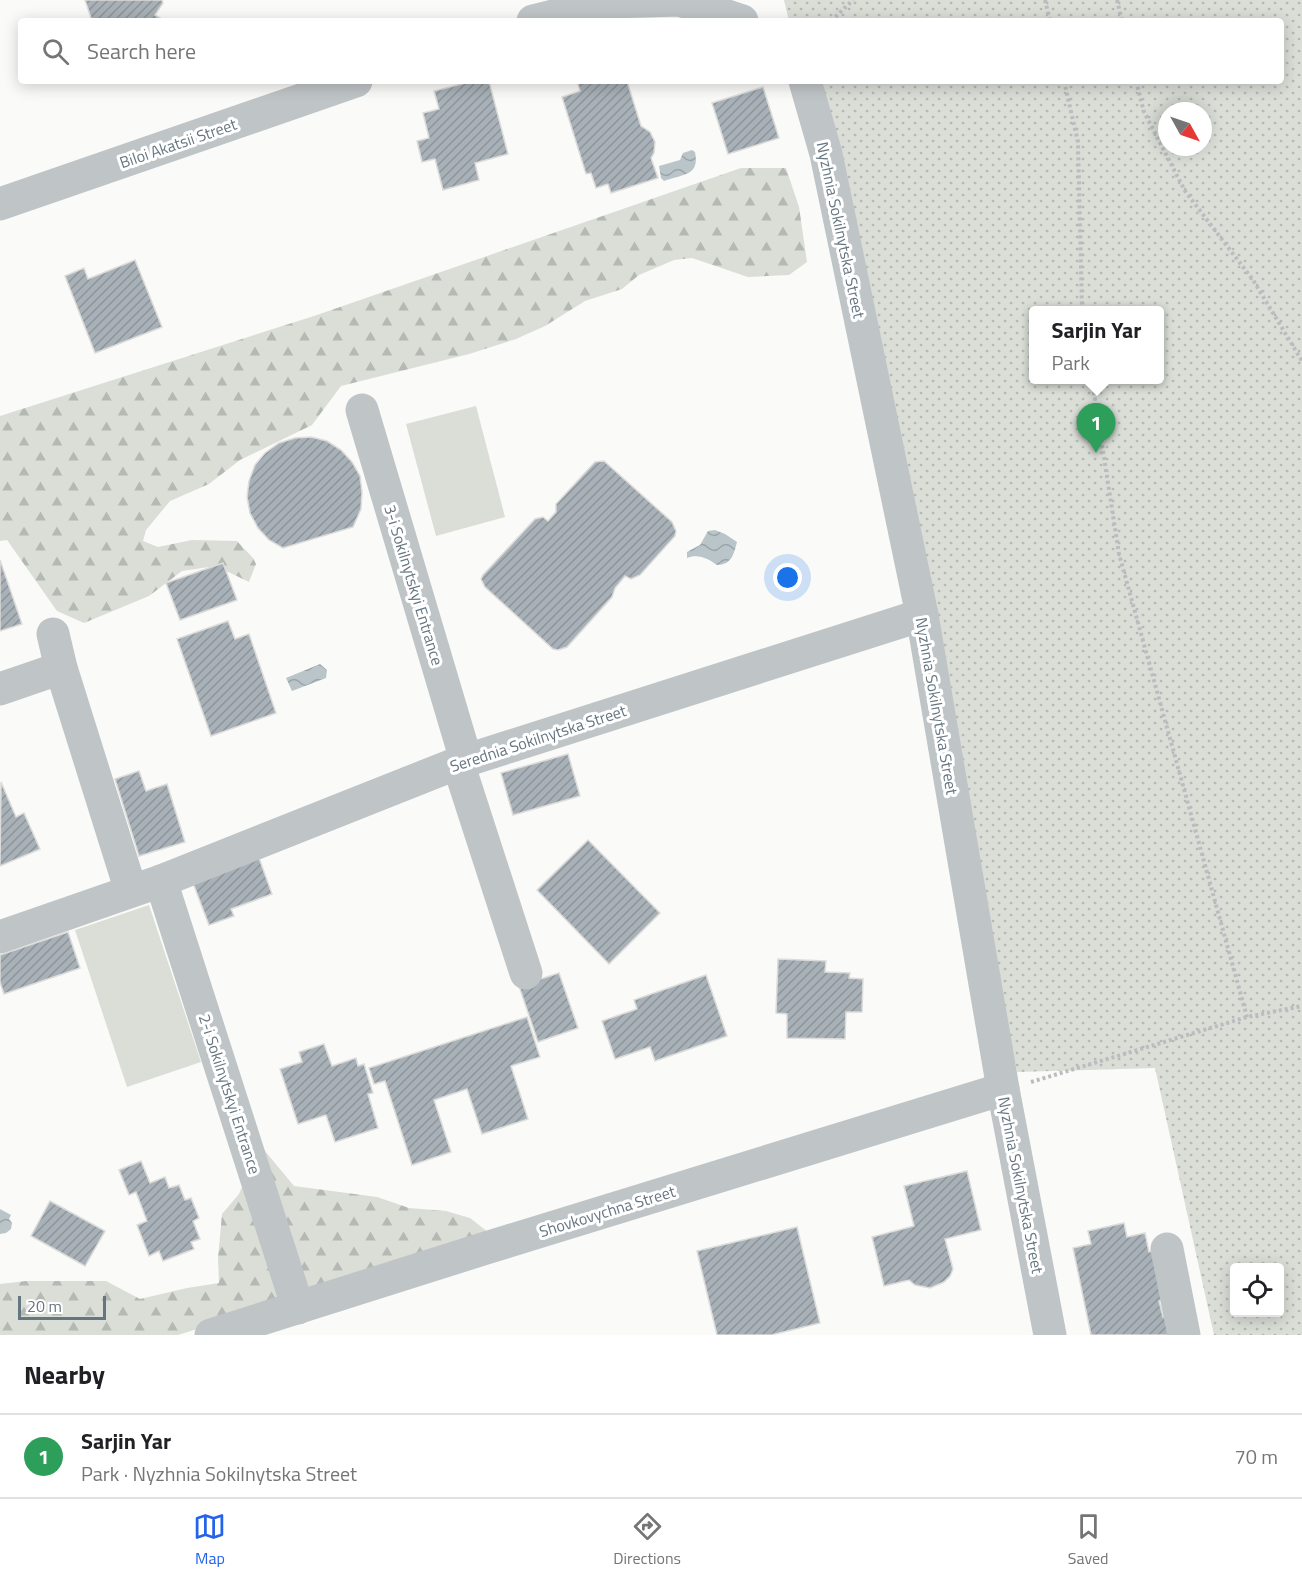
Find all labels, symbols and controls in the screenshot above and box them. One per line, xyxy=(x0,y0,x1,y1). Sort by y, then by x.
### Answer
search box xyxy=(18,18,1284,84)
text: Search here xyxy=(87,34,196,68)
icon: search xyxy=(39,35,72,68)
north arrow xyxy=(1158,102,1212,156)
street label: Biloi Akatsii Street xyxy=(116,112,240,174)
street label: Nyzhnia Sokilnytska Street xyxy=(811,140,871,321)
popup xyxy=(1029,306,1164,384)
text: Sarjin Yar xyxy=(1051,313,1142,347)
text: Park xyxy=(1051,347,1090,378)
pin: 1 xyxy=(1076,404,1116,453)
street label: 3-i Sokilnytskyi Entrance xyxy=(378,502,450,668)
your location xyxy=(773,563,802,592)
street label: Nyzhnia Sokilnytska Street xyxy=(910,615,964,797)
street label: Serednia Sokilnytska Street xyxy=(447,698,630,778)
street label: 2-i Sokilnytskyi Entrance xyxy=(193,1011,267,1177)
street label: Nyzhnia Sokilnytska Street xyxy=(992,1095,1050,1276)
street label: Shovkovychna Street xyxy=(536,1179,678,1243)
map controls xyxy=(1230,1263,1284,1317)
button: locate xyxy=(1230,1263,1284,1317)
scale bar xyxy=(18,1293,106,1320)
text: 20 m xyxy=(27,1294,62,1318)
text: Nearby xyxy=(24,1355,105,1394)
text: Sarjin Yar xyxy=(81,1424,171,1458)
text: 1 xyxy=(38,1441,49,1472)
text: 70 m xyxy=(1234,1441,1278,1472)
text: Park · Nyzhnia Sokilnytska Street xyxy=(81,1458,357,1489)
tab: Map xyxy=(193,1510,226,1570)
tab: Directions xyxy=(613,1510,681,1570)
tab: Saved xyxy=(1068,1510,1109,1570)

